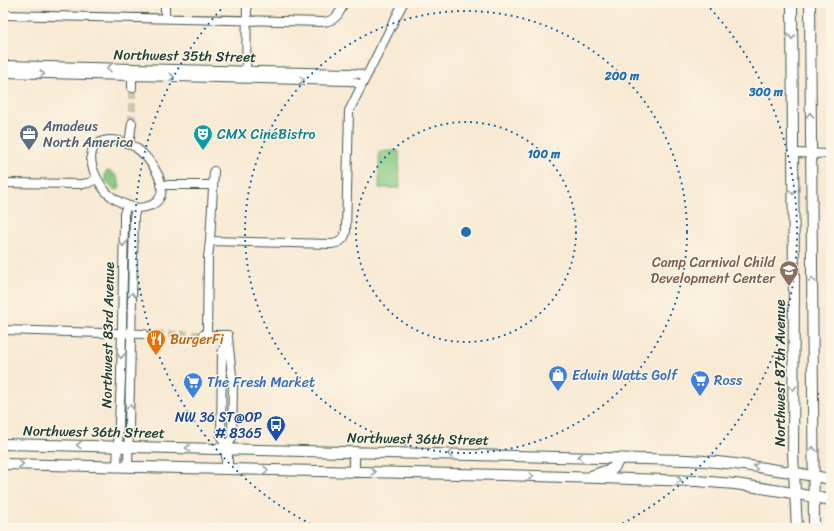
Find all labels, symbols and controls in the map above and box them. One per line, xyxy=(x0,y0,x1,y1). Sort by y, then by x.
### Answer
one-way arrow xyxy=(788,34,796,40)
street label: Northwest 35th Street xyxy=(113,42,257,70)
one-way arrow xyxy=(106,64,112,72)
text: 200 m xyxy=(604,65,640,87)
one-way arrow xyxy=(39,70,45,79)
one-way arrow xyxy=(169,73,175,81)
one-way arrow xyxy=(299,76,305,84)
text: 300 m xyxy=(748,81,784,103)
one-way arrow xyxy=(806,112,814,118)
place label: Amadeus North America xyxy=(42,114,133,155)
place label: CMX CinéBistro xyxy=(217,122,316,147)
office icon: Amadeus North America xyxy=(18,123,40,151)
theatre icon: CMX CinéBistro xyxy=(192,123,214,151)
text: 100 m xyxy=(528,143,561,165)
one-way arrow xyxy=(789,189,797,195)
centre of rings xyxy=(459,225,473,239)
one-way arrow xyxy=(119,241,127,247)
place label: Camp Carnival Child Development Center xyxy=(651,250,777,291)
school or university icon: Camp Carnival Child Development Center xyxy=(778,259,800,287)
street label: Northwest 83rd Avenue xyxy=(94,261,122,408)
one-way arrow xyxy=(808,277,816,283)
one-way arrow xyxy=(128,292,136,298)
street label: Northwest 87th Avenue xyxy=(768,299,793,446)
place label: BurgerFi xyxy=(170,327,225,352)
restaurant icon: BurgerFi xyxy=(145,328,167,356)
one-way arrow xyxy=(117,353,125,359)
place label: Edwin Watts Golf xyxy=(572,363,679,388)
shop icon: Edwin Watts Golf xyxy=(547,364,569,392)
place label: Ross xyxy=(714,368,743,393)
supermarket icon: Ross xyxy=(689,369,711,397)
place label: The Fresh Market xyxy=(207,370,315,395)
supermarket icon: The Fresh Market xyxy=(182,371,204,399)
one-way arrow xyxy=(789,385,797,391)
one-way arrow xyxy=(126,404,134,410)
place label: NW 36 ST@OP # 8365 xyxy=(175,405,263,446)
bus stop icon: NW 36 ST@OP # 8365 xyxy=(265,414,287,442)
street label: Northwest 36th Street xyxy=(23,418,165,446)
street label: Northwest 36th Street xyxy=(347,425,489,453)
one-way arrow xyxy=(76,441,82,449)
one-way arrow xyxy=(185,444,191,452)
one-way arrow xyxy=(809,446,817,452)
one-way arrow xyxy=(447,450,453,458)
one-way arrow xyxy=(577,453,583,461)
one-way arrow xyxy=(18,460,24,468)
one-way arrow xyxy=(753,462,759,471)
one-way arrow xyxy=(263,466,269,474)
one-way arrow xyxy=(370,468,377,477)
one-way arrow xyxy=(528,472,534,480)
one-way arrow xyxy=(676,476,682,484)

